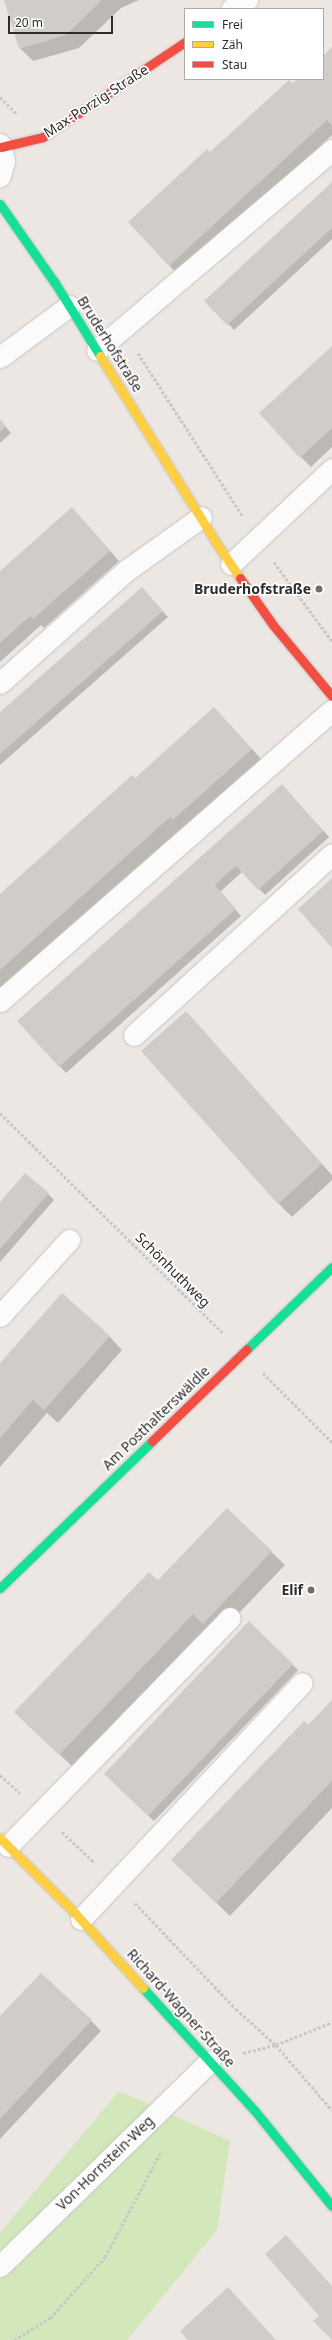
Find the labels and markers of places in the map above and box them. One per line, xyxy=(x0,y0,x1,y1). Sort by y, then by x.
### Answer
place label: Bruderhofstraße xyxy=(194,581,311,597)
marker: Bruderhofstraße xyxy=(314,584,324,594)
place label: Elif xyxy=(281,1582,303,1598)
marker: Elif xyxy=(306,1585,316,1595)

